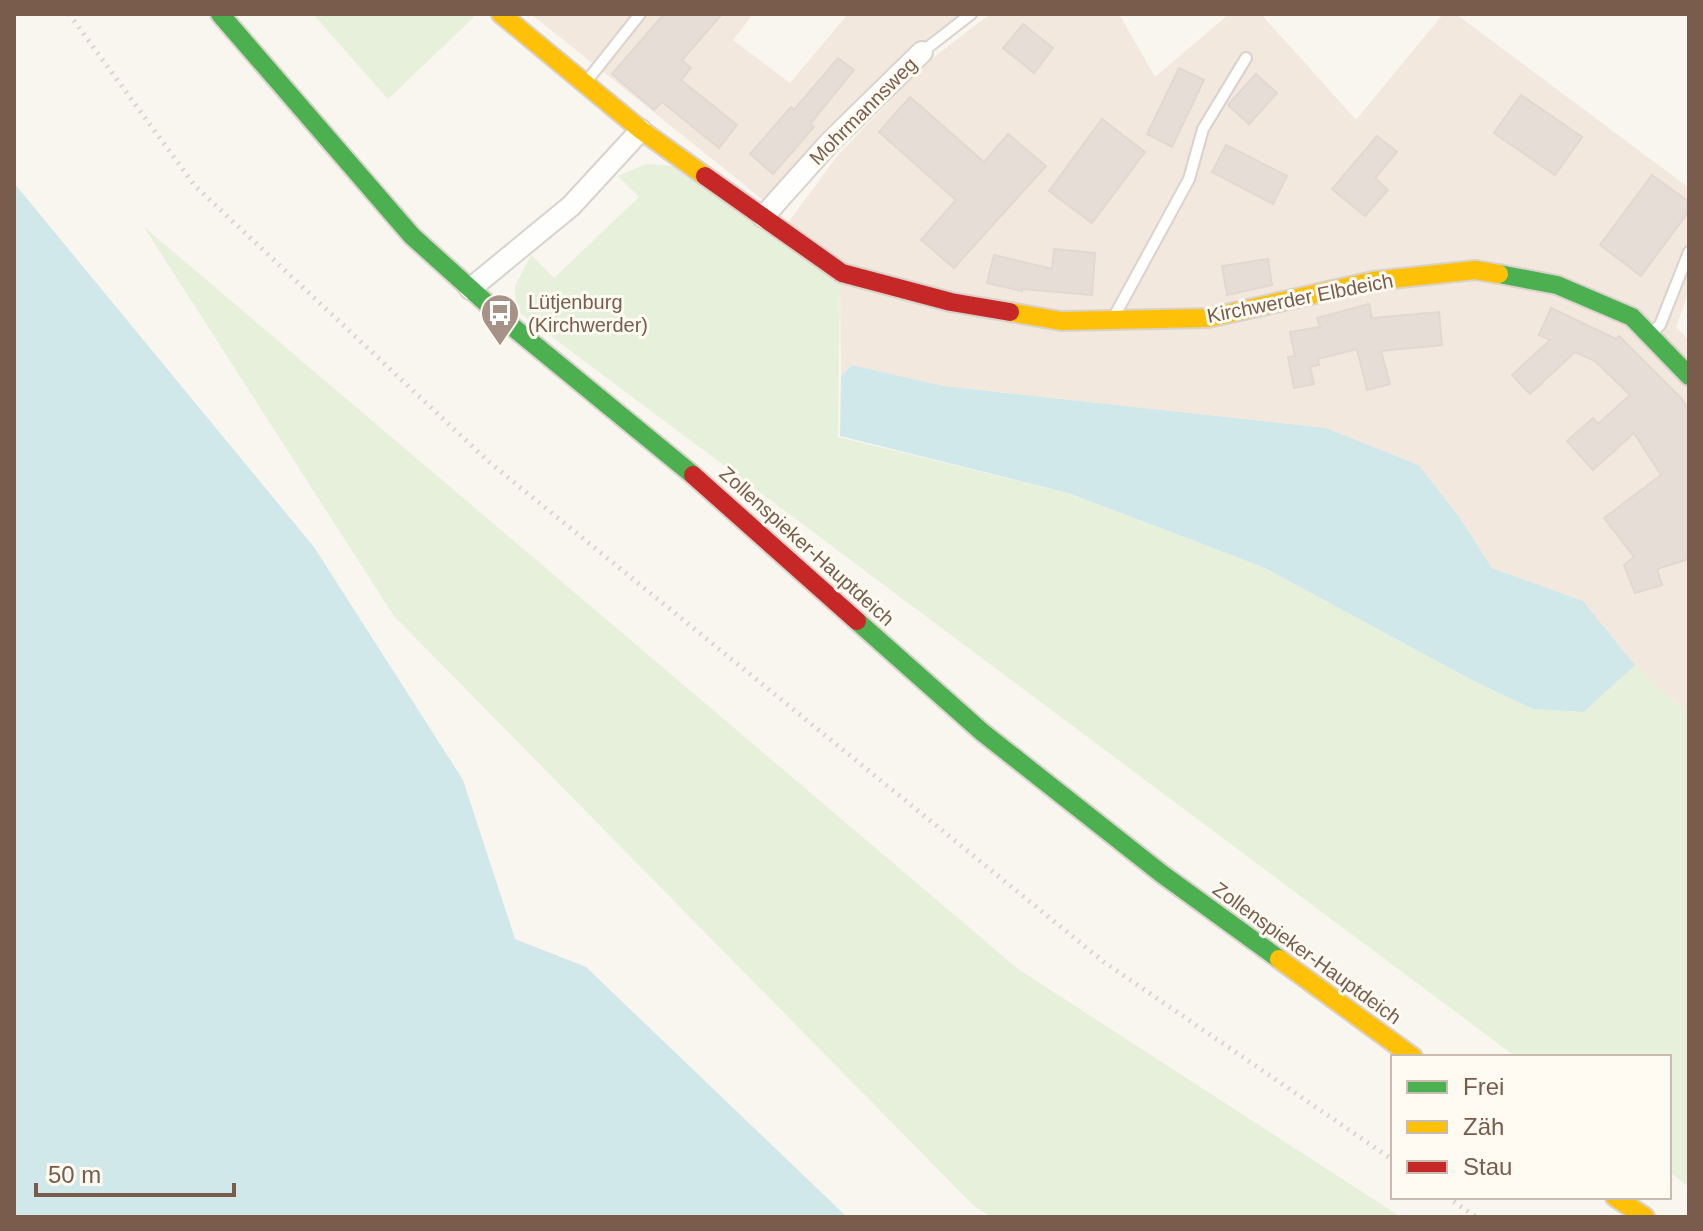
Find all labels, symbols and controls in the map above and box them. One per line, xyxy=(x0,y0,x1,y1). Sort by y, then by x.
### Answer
street label: Mohrmannsweg xyxy=(805,53,921,169)
street label: Kirchwerder Elbdeich xyxy=(1205,269,1395,327)
place label: Lütjenburg (Kirchwerder) xyxy=(528,291,648,336)
bus stop icon: Lütjenburg (Kirchwerder) xyxy=(479,292,521,347)
street label: Zollenspieker-Hauptdeich xyxy=(715,462,899,630)
street label: Zollenspieker-Hauptdeich xyxy=(1209,877,1405,1029)
legend xyxy=(1391,1055,1671,1199)
text: Frei xyxy=(1463,1073,1504,1100)
text: Zäh xyxy=(1463,1113,1504,1140)
scale bar xyxy=(36,1147,234,1197)
text: Stau xyxy=(1463,1153,1512,1180)
text: 50 m xyxy=(48,1161,101,1188)

